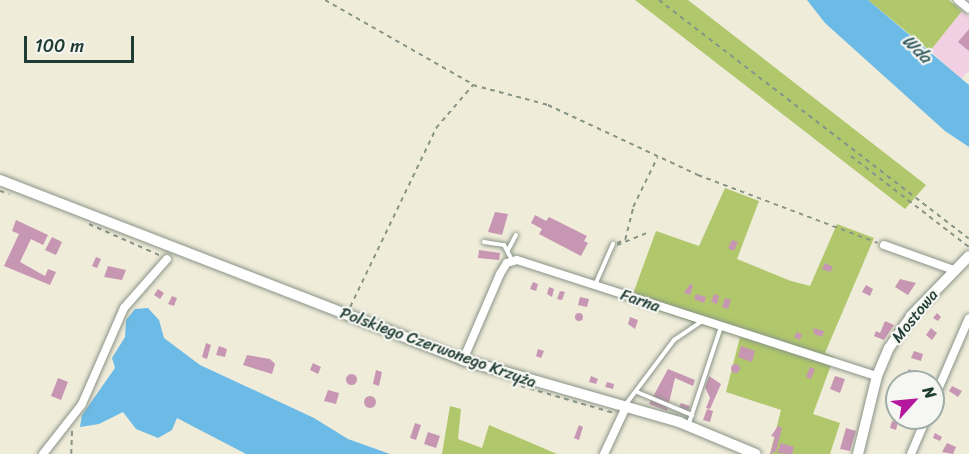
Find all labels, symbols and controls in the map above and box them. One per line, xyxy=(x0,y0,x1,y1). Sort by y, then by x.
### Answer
scale bar xyxy=(27,24,136,62)
text: 100 m xyxy=(35,30,84,62)
water label: Wda xyxy=(898,30,936,68)
street label: Farna xyxy=(618,285,662,317)
street label: Mostowa xyxy=(888,286,942,346)
street label: Polskiego Czerwonego Krzyża xyxy=(338,304,538,392)
north arrow xyxy=(885,370,945,430)
text: N xyxy=(914,381,945,404)

